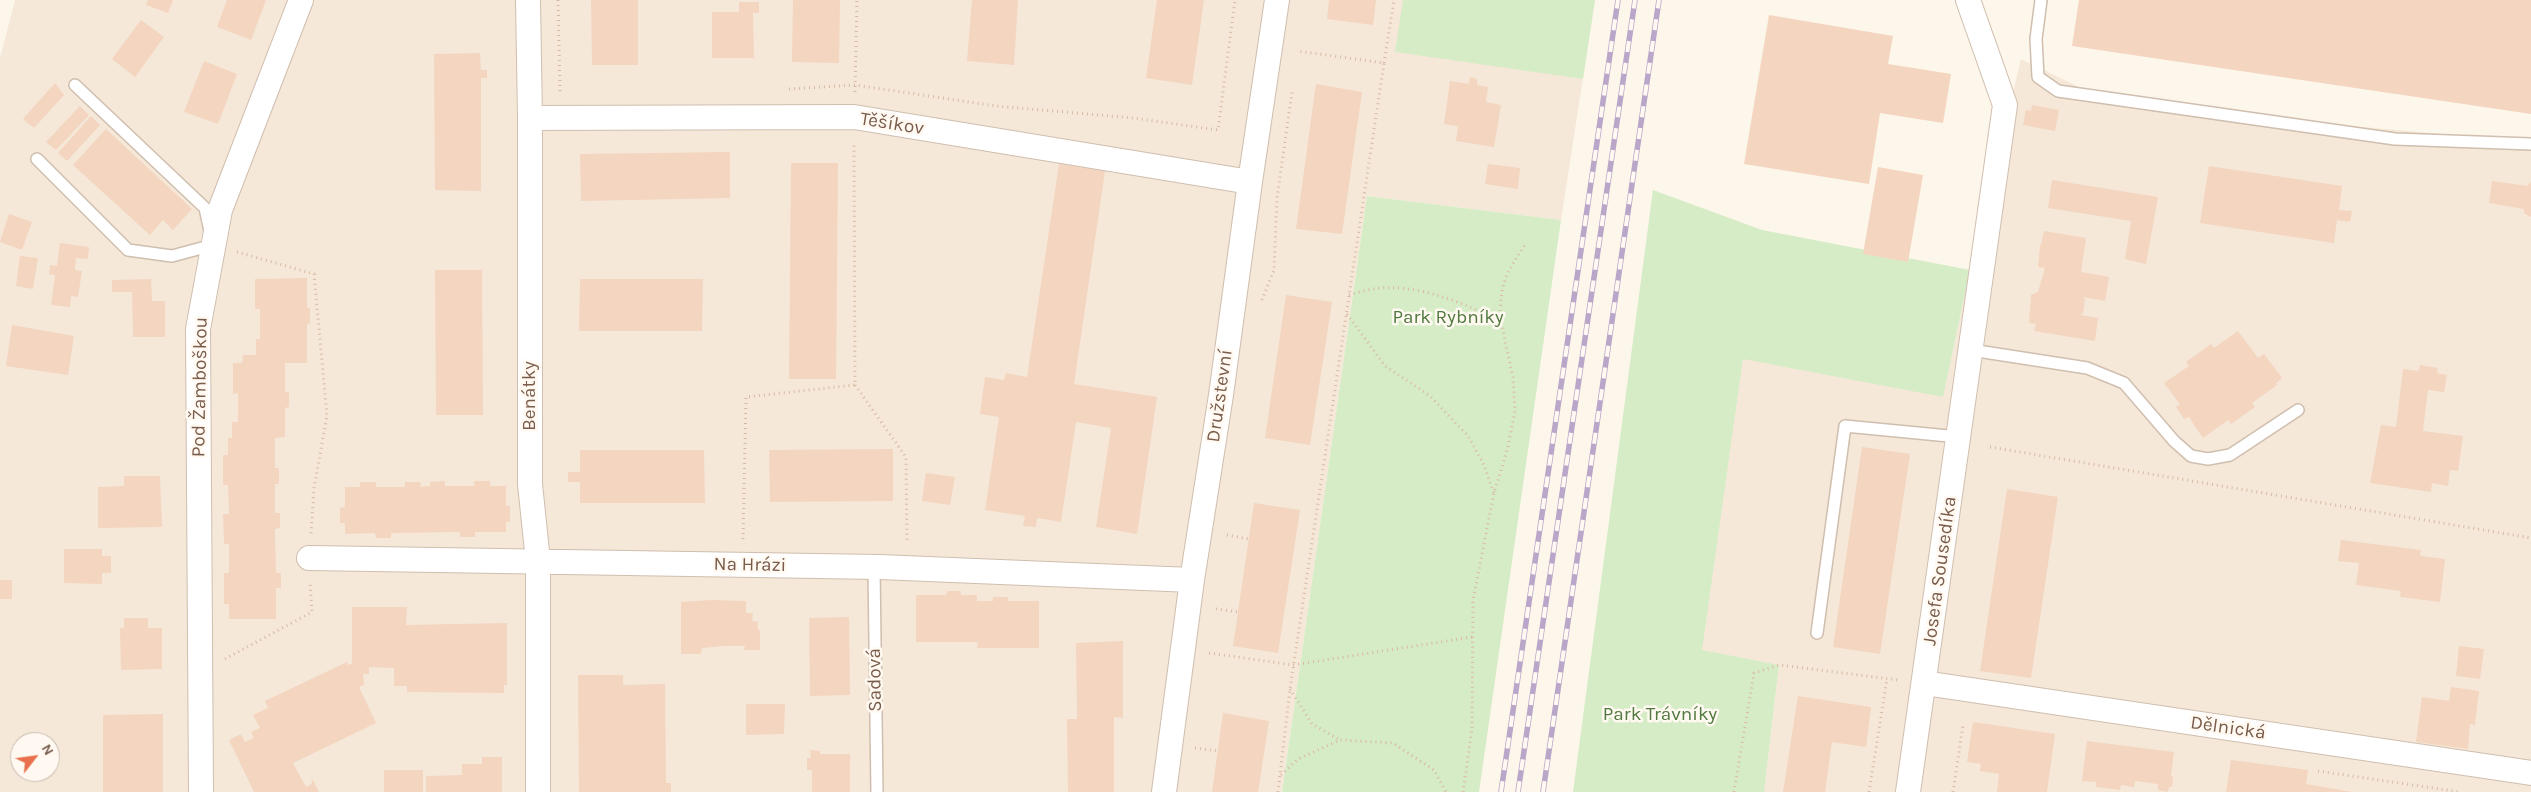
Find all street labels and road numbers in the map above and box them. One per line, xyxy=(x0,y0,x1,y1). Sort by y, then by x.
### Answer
street label: Těšíkov xyxy=(859,108,925,140)
street label: Pod Žamboškou xyxy=(187,317,213,457)
street label: Družstevní xyxy=(1202,348,1238,444)
street label: Benátky xyxy=(519,361,541,431)
street label: Josefa Sousedíka xyxy=(1918,495,1962,647)
street label: Na Hrázi xyxy=(713,553,787,577)
street label: Sadová xyxy=(863,648,887,712)
street label: Dělnická xyxy=(2189,711,2267,745)

